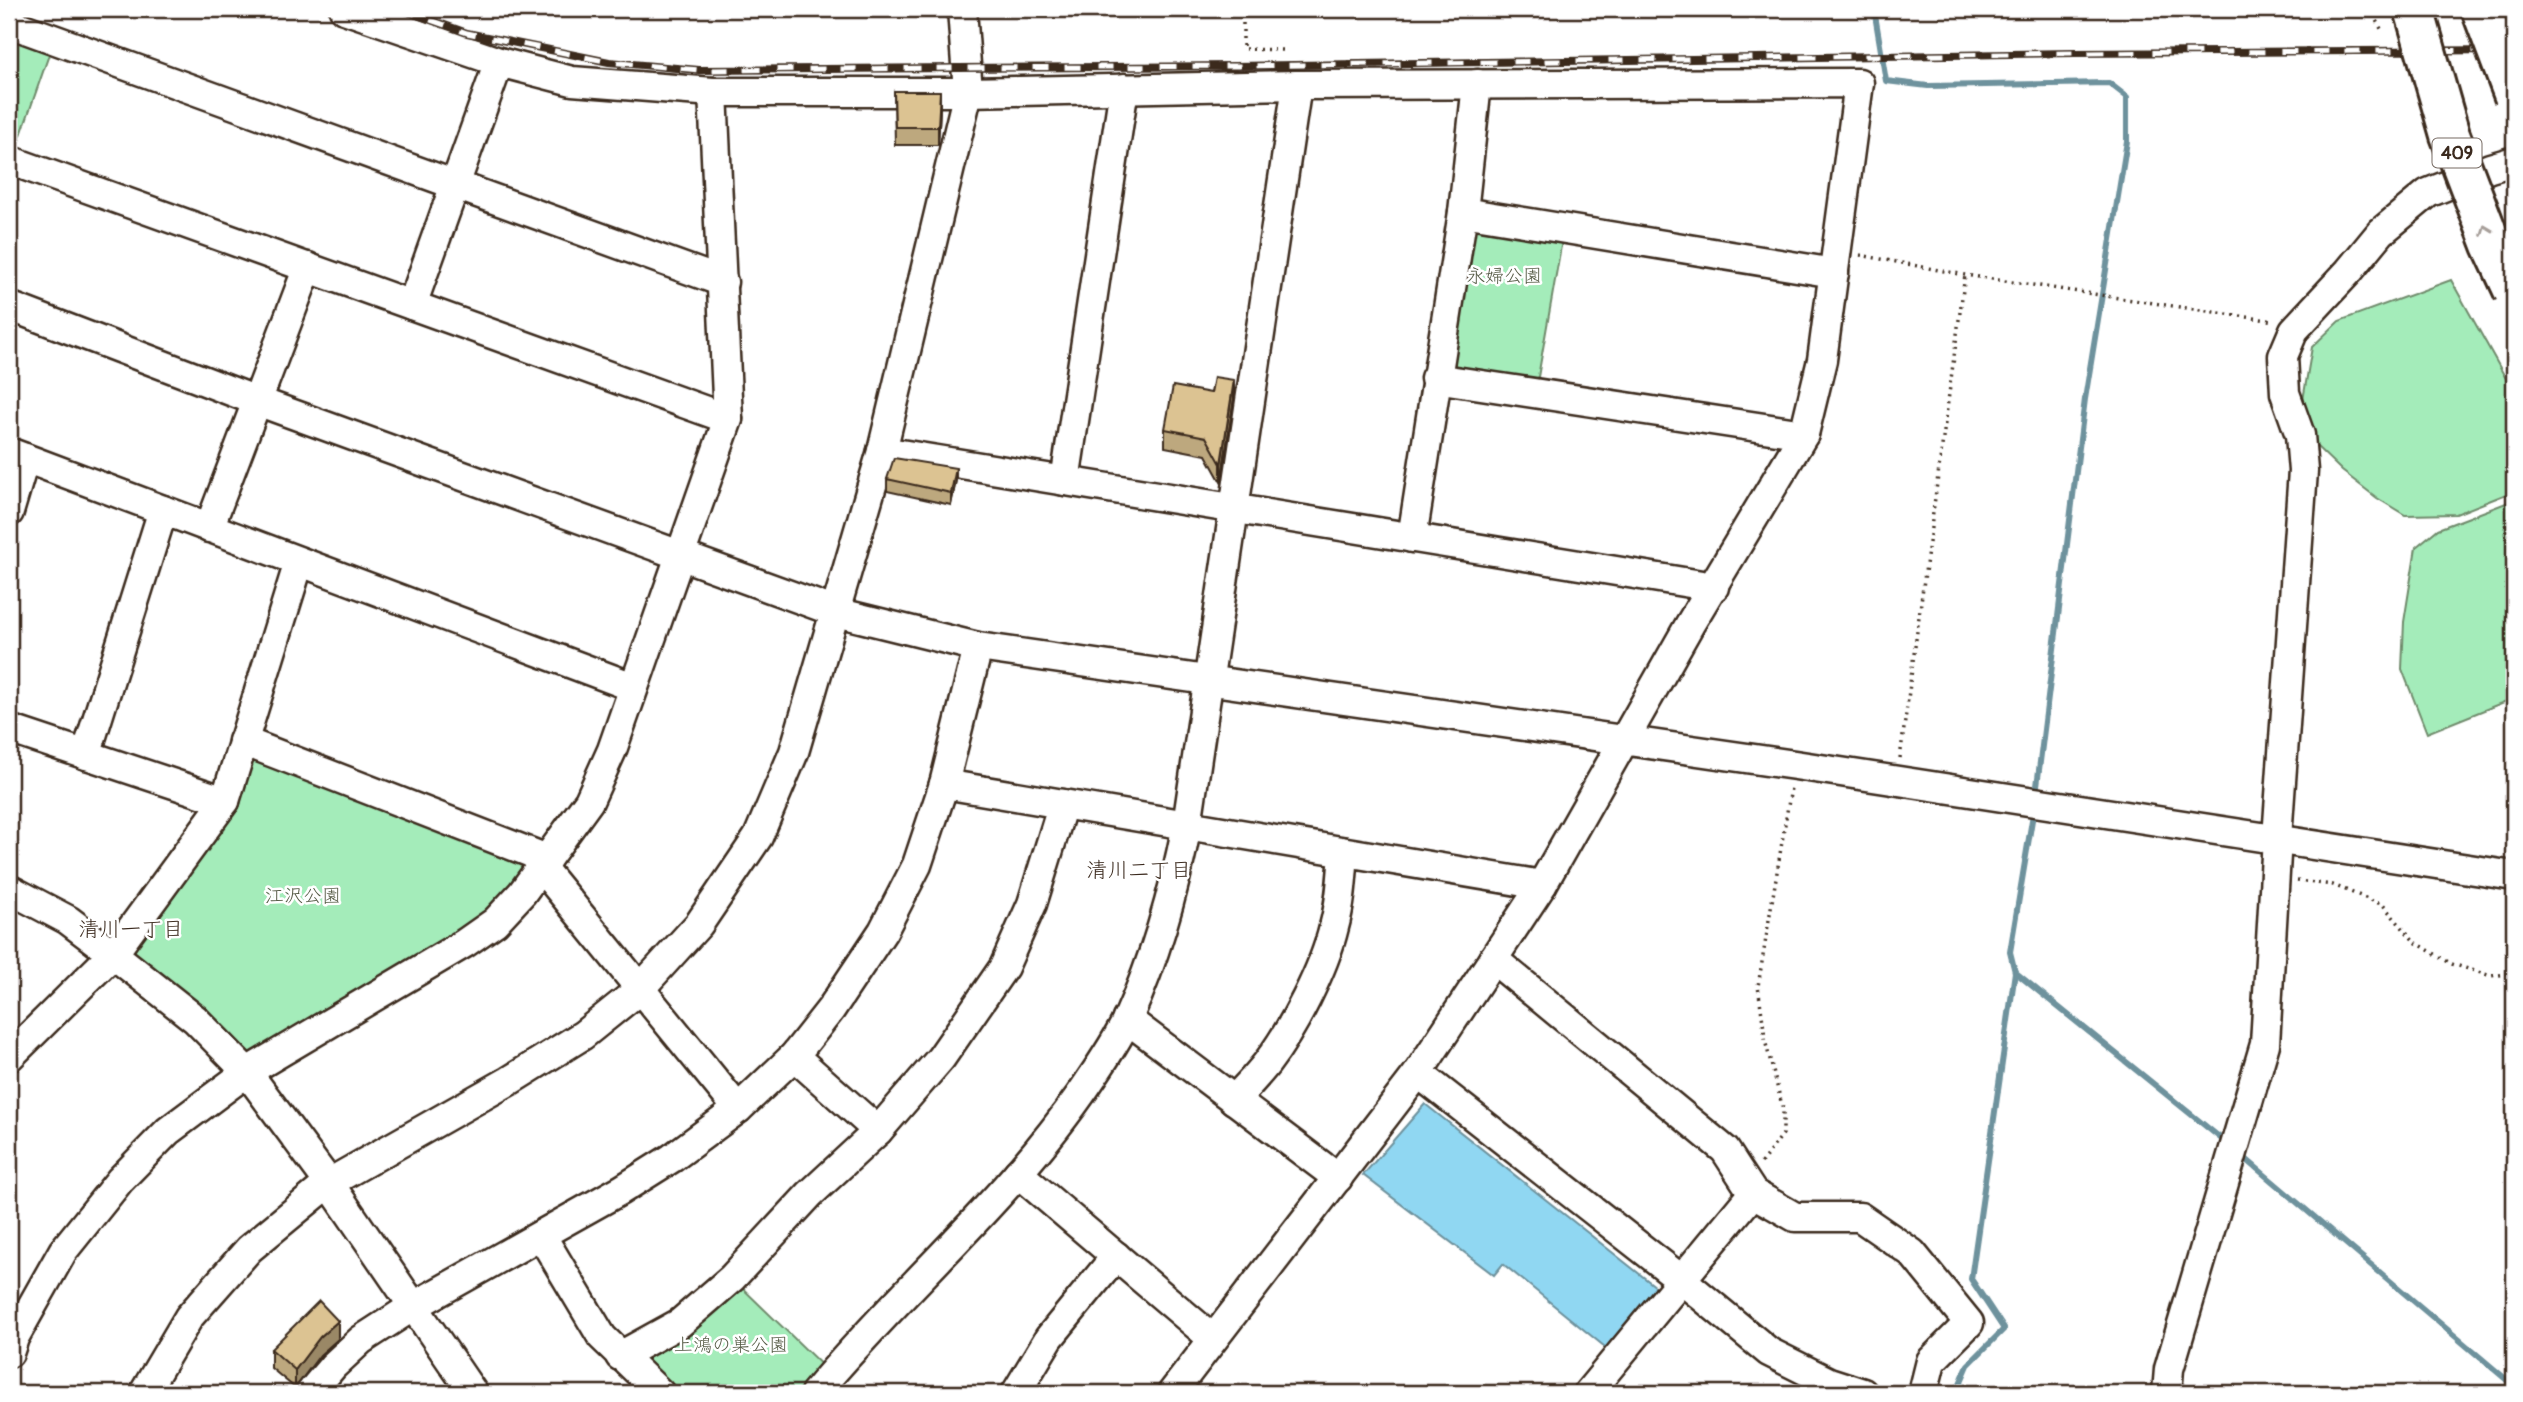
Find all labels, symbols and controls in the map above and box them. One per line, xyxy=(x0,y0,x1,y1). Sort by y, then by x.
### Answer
road number: 409 xyxy=(2432,138,2482,168)
one-way arrow xyxy=(2481,224,2495,236)
park label: 永婦公園 xyxy=(1466,264,1542,288)
district label: 清川二丁目 xyxy=(1087,857,1192,884)
park label: 江沢公園 xyxy=(265,884,341,908)
district label: 清川一丁目 xyxy=(79,916,184,943)
park label: 上鴻の巣公園 xyxy=(674,1333,788,1357)

